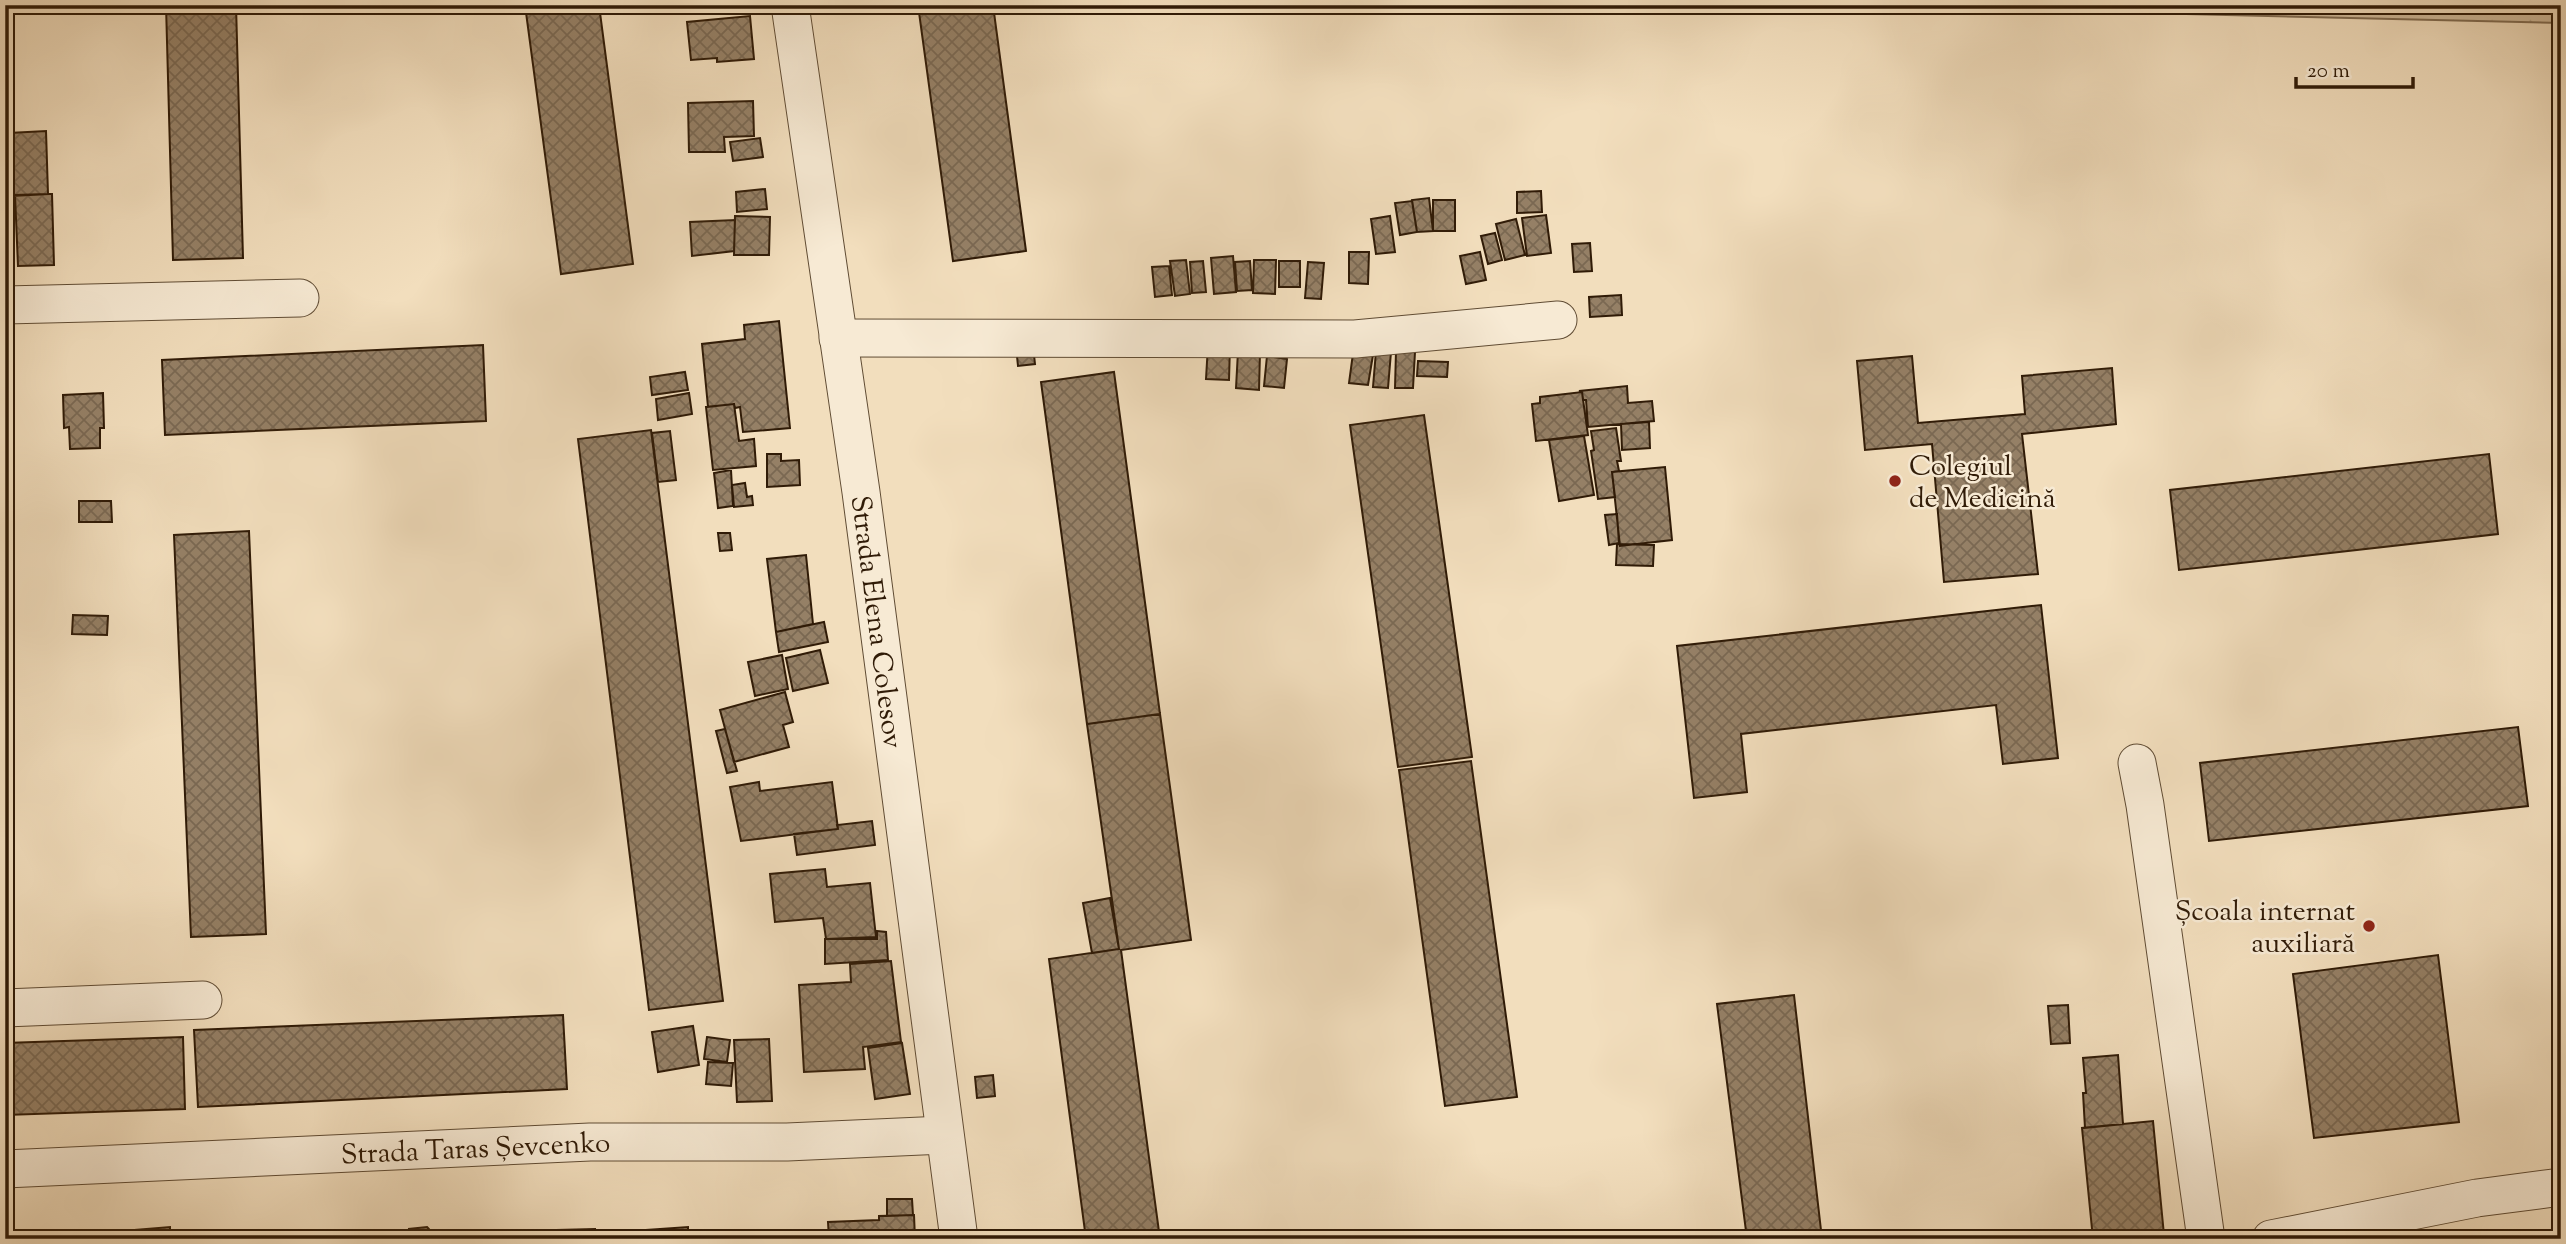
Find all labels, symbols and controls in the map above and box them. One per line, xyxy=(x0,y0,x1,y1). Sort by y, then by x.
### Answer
scale bar xyxy=(2296,46,2414,90)
text: 20 m xyxy=(2307,57,2350,87)
place label: Colegiul de Medicină xyxy=(1909,448,2056,520)
marker: Colegiul de Medicină xyxy=(1887,473,1903,489)
street label: Strada Elena Colesov xyxy=(839,493,911,751)
place label: Şcoala internat auxiliară xyxy=(2175,893,2355,965)
marker: Şcoala internat auxiliară xyxy=(2361,918,2377,934)
street label: Strada Taras Șevcenko xyxy=(340,1125,610,1176)

